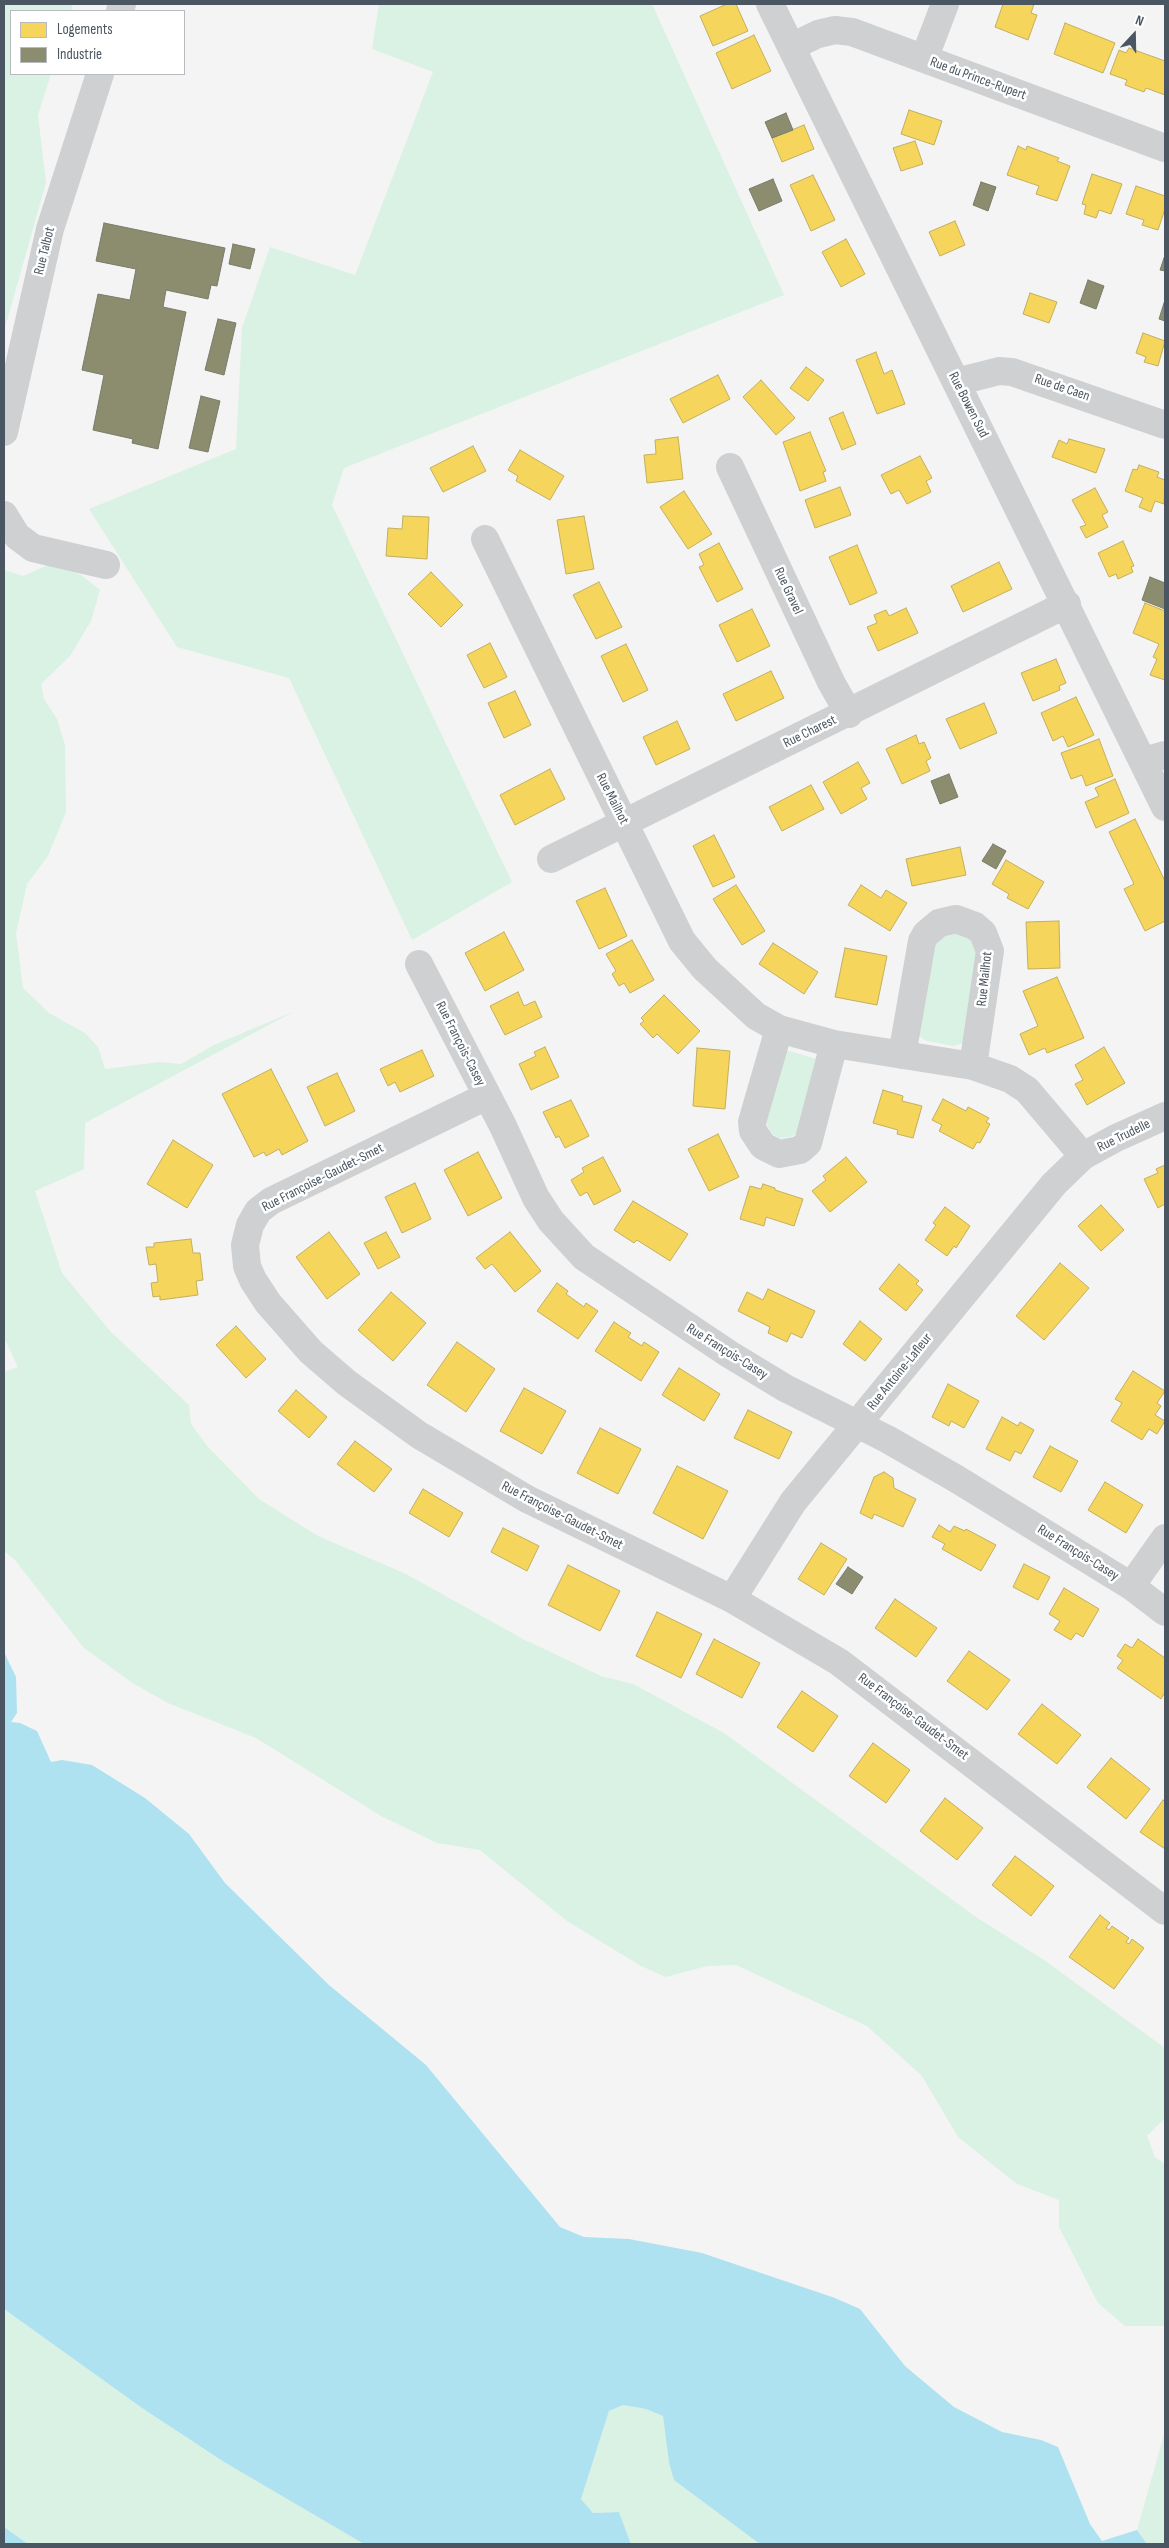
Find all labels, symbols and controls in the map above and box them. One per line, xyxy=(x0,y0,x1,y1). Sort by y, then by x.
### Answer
legend xyxy=(10,10,185,75)
north arrow xyxy=(1109,10,1159,60)
text: N xyxy=(1133,11,1146,30)
text: Logements xyxy=(57,20,113,39)
text: Industrie xyxy=(57,45,102,64)
street label: Rue du Prince-Rupert xyxy=(928,54,1028,104)
street label: Rue Talbot xyxy=(31,225,59,277)
street label: Rue Bowen Sud xyxy=(944,369,992,441)
street label: Rue de Caen xyxy=(1032,371,1092,405)
street label: Rue Gravel xyxy=(770,565,806,617)
street label: Rue Charest xyxy=(781,712,839,752)
street label: Rue Mailhot xyxy=(592,771,632,827)
street label: Rue Mailhot xyxy=(974,951,996,1007)
street label: Rue François-Casey xyxy=(431,999,489,1089)
street label: Rue Trudelle xyxy=(1095,1116,1153,1156)
street label: Rue Françoise-Gaudet-Smet xyxy=(259,1140,387,1216)
street label: Rue François-Casey xyxy=(683,1320,771,1384)
street label: Rue Antoine-Lafleur xyxy=(864,1330,936,1414)
street label: Rue Françoise-Gaudet-Smet xyxy=(498,1478,626,1554)
street label: Rue François-Casey xyxy=(1034,1521,1122,1585)
street label: Rue Françoise-Gaudet-Smet xyxy=(854,1670,972,1764)

